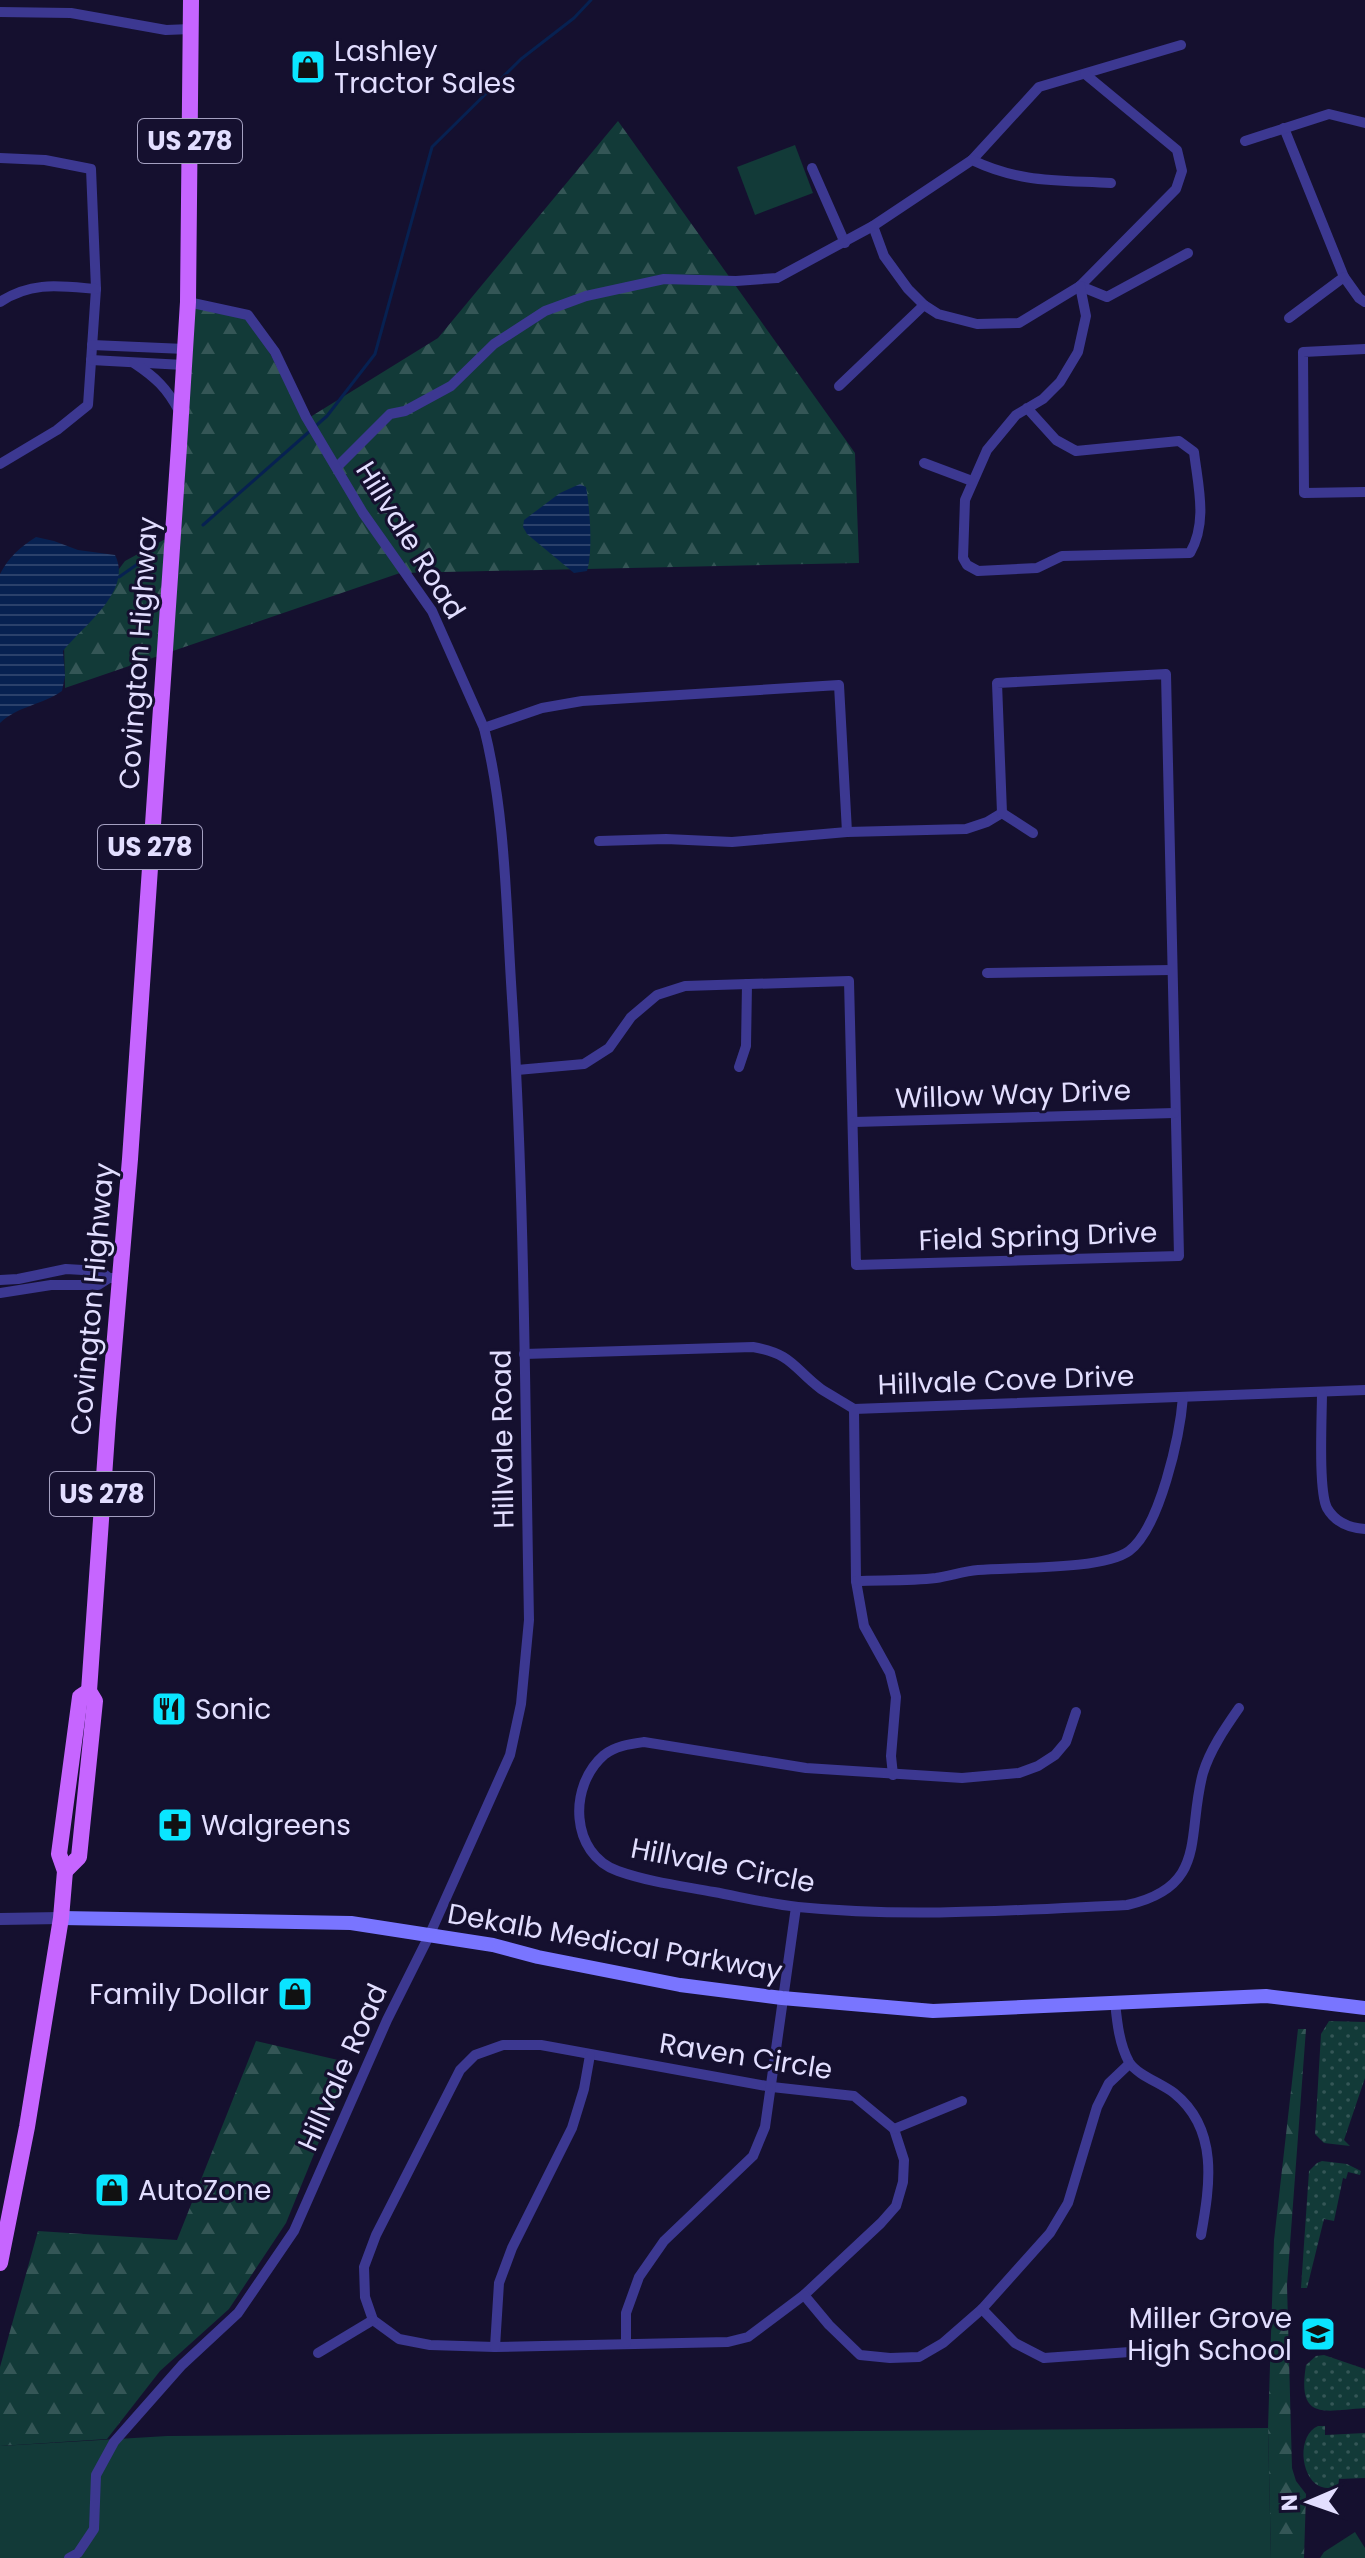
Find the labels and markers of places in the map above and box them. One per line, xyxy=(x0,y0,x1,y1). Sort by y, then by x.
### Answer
place label: Lashley Tractor Sales xyxy=(334,32,516,103)
shop icon: Lashley Tractor Sales xyxy=(289,48,327,86)
restaurant icon: Sonic xyxy=(150,1690,188,1728)
place label: Sonic xyxy=(195,1690,271,1729)
pharmacy icon: Walgreens xyxy=(156,1806,194,1844)
place label: Walgreens xyxy=(201,1806,351,1845)
place label: Family Dollar xyxy=(89,1975,269,2014)
shop icon: Family Dollar xyxy=(276,1975,314,2013)
shop icon: AutoZone xyxy=(93,2171,131,2209)
place label: AutoZone xyxy=(138,2171,271,2210)
place label: Miller Grove High School xyxy=(1127,2299,1292,2370)
school or university icon: Miller Grove High School xyxy=(1299,2315,1337,2353)

